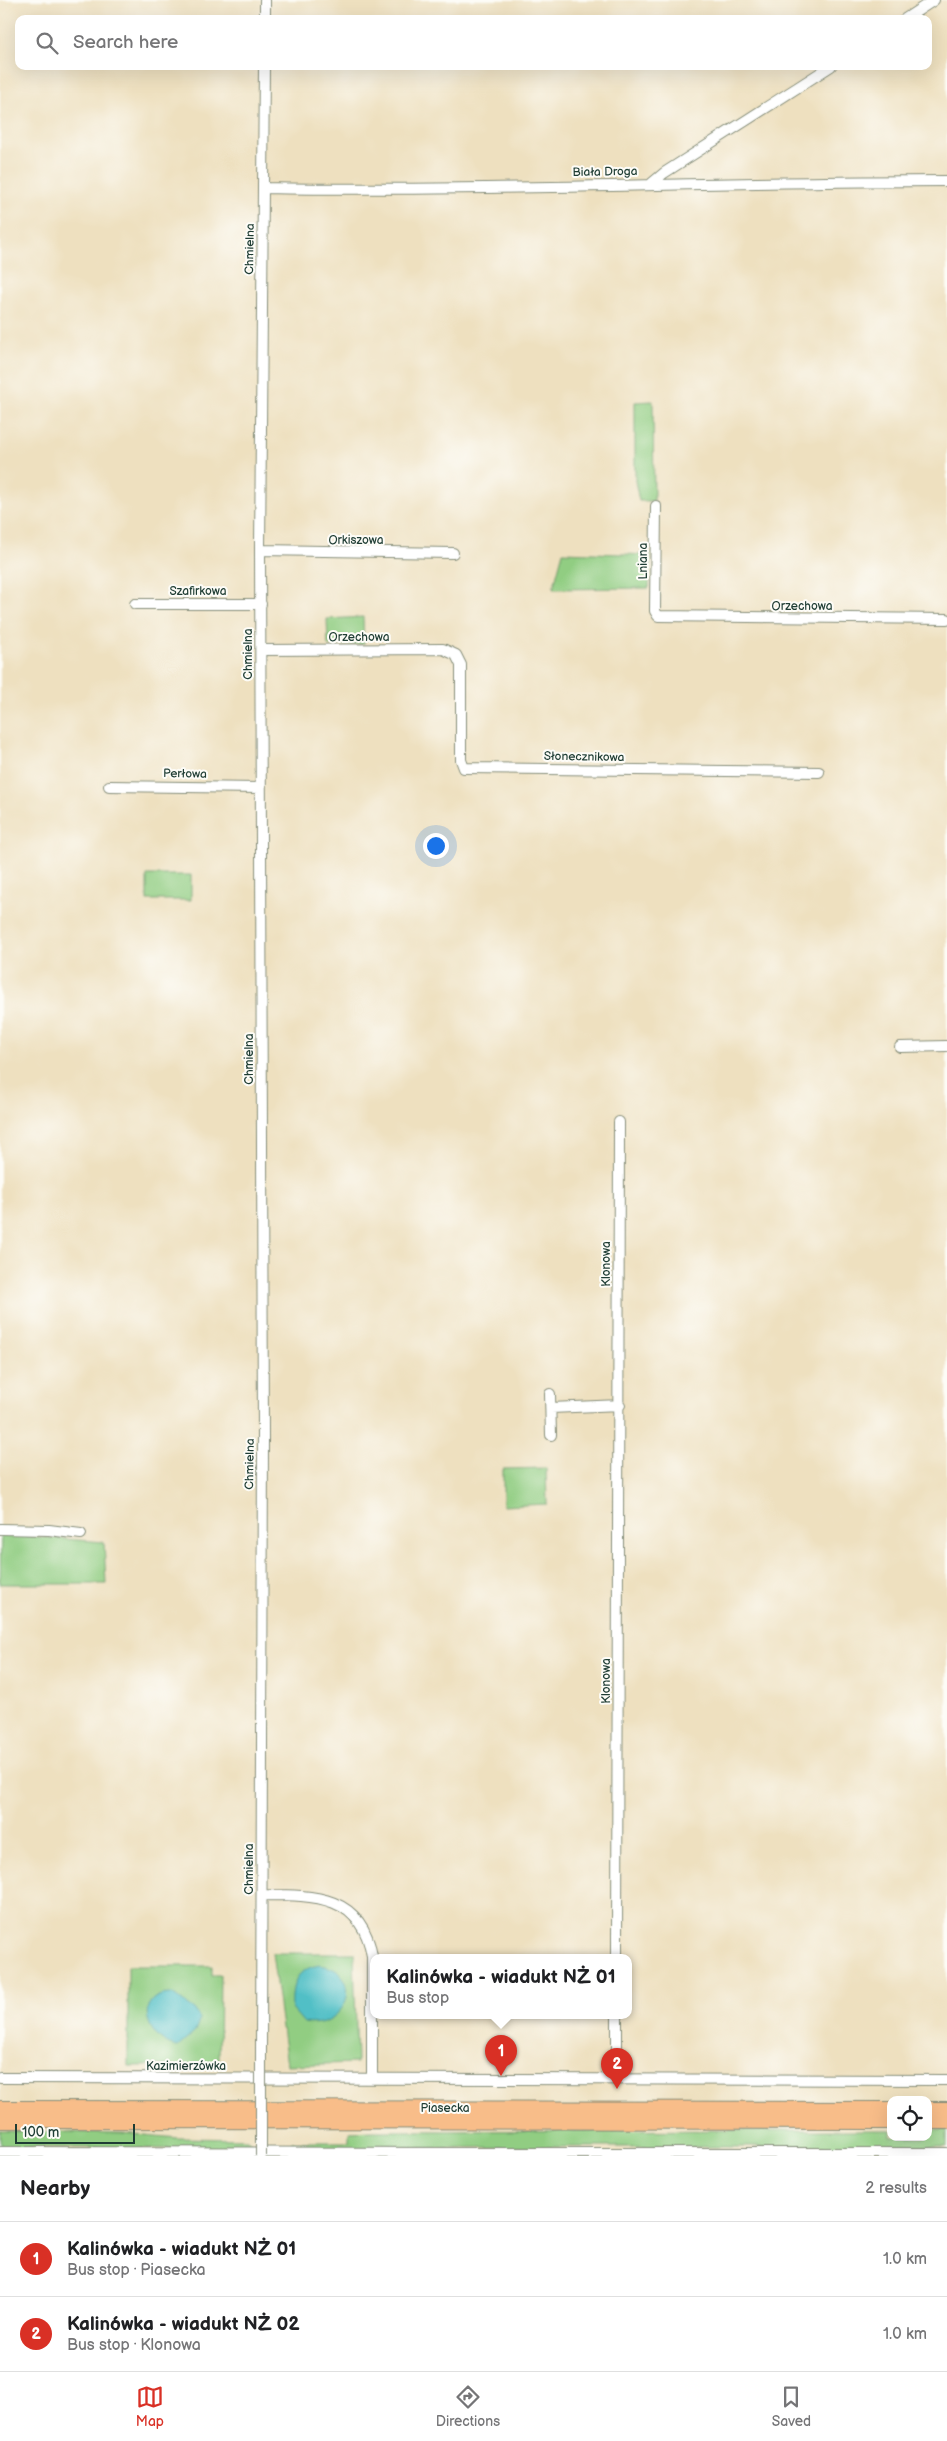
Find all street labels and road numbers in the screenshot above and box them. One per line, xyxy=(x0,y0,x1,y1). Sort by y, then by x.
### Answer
street label: Biała Droga xyxy=(572,164,638,180)
street label: Chmielna xyxy=(242,223,258,275)
street label: Orkiszowa xyxy=(328,533,384,548)
street label: Lniana xyxy=(636,542,651,579)
street label: Szafirkowa xyxy=(170,584,227,599)
street label: Orzechowa xyxy=(772,599,833,614)
street label: Chmielna xyxy=(241,628,256,680)
street label: Orzechowa xyxy=(329,630,390,645)
street label: Słonecznikowa xyxy=(544,749,625,765)
street label: Perłowa xyxy=(163,766,207,782)
street label: Chmielna xyxy=(242,1033,257,1085)
street label: Klonowa xyxy=(599,1241,614,1287)
street label: Chmielna xyxy=(242,1438,258,1490)
street label: Klonowa xyxy=(599,1658,614,1704)
street label: Chmielna xyxy=(242,1843,257,1895)
street label: Kazimierzówka xyxy=(146,2059,226,2074)
street label: Piasecka xyxy=(420,2101,470,2116)

